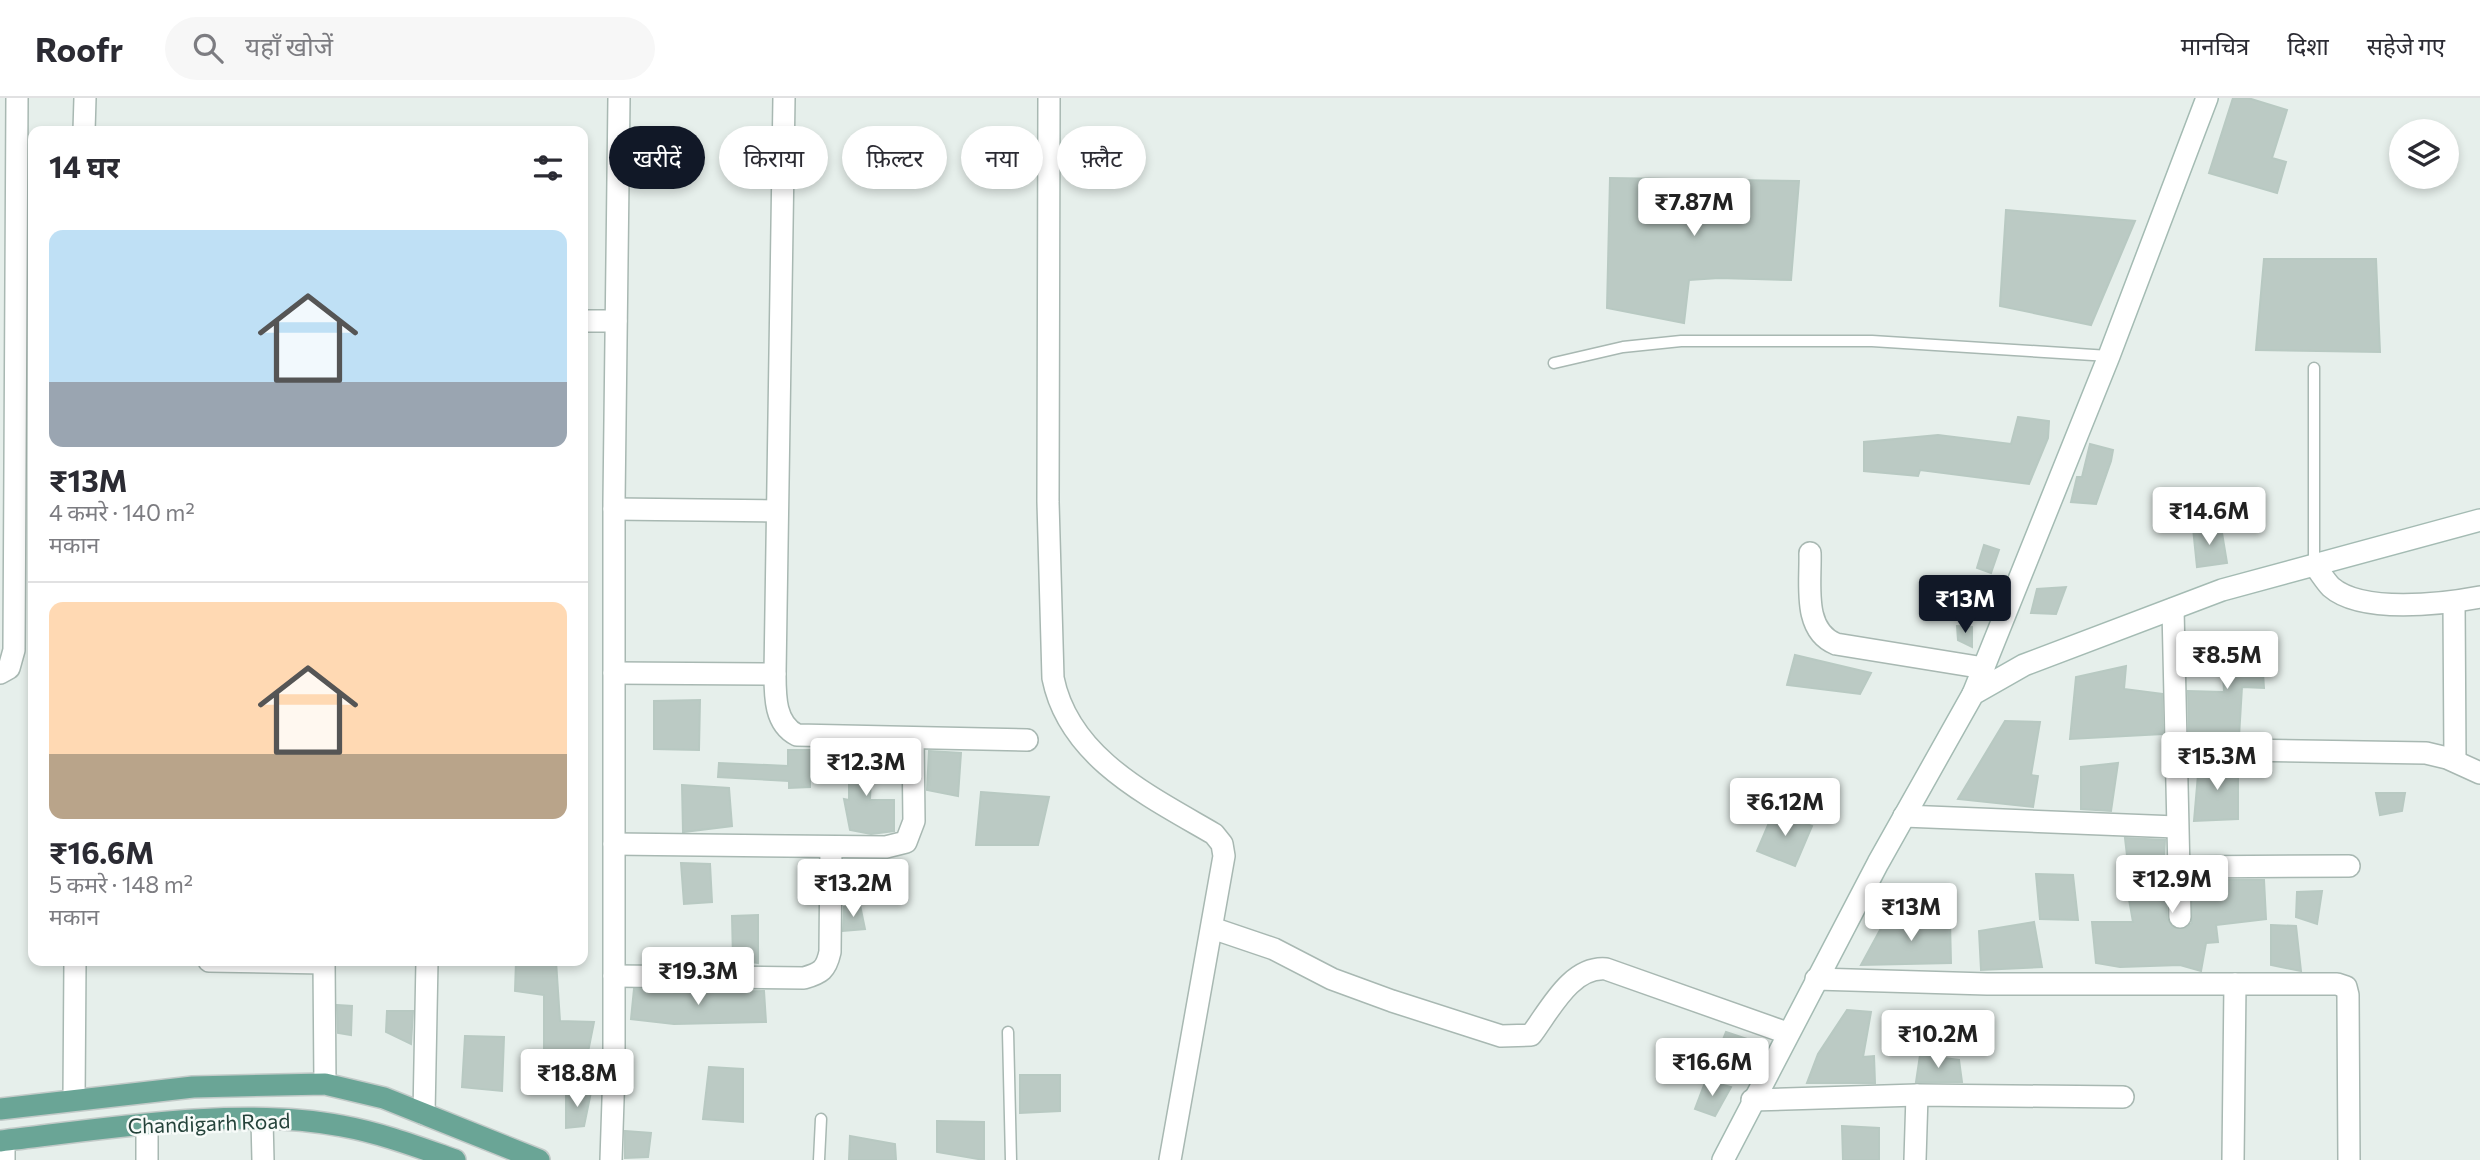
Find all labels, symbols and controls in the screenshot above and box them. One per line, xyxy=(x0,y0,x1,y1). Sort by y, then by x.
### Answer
search box xyxy=(165,17,655,80)
text: Roofr xyxy=(35,28,123,69)
icon: search xyxy=(189,29,227,67)
text: यहाँ खोजें xyxy=(245,30,333,61)
text: मानचित्र xyxy=(2181,31,2249,60)
text: दिशा xyxy=(2287,31,2329,60)
text: सहेजे गए xyxy=(2367,31,2445,60)
map controls xyxy=(2389,119,2459,189)
button: layers xyxy=(2389,119,2459,189)
chip: खरीदें xyxy=(609,126,705,189)
chip: किराया xyxy=(719,126,828,189)
chip: फ़िल्टर xyxy=(842,126,947,189)
chip: नया xyxy=(961,126,1043,189)
chip: फ़्लैट xyxy=(1057,126,1146,189)
text: 14 घर xyxy=(49,147,119,184)
icon: filters xyxy=(529,149,567,187)
pin: ₹7.87M xyxy=(1637,178,1751,238)
text: ₹7.87M xyxy=(1654,187,1734,215)
icon: home xyxy=(245,275,371,401)
text: ₹13M xyxy=(49,461,128,498)
pin: ₹14.6M xyxy=(2152,488,2266,547)
text: ₹14.6M xyxy=(2169,496,2249,524)
text: 4 कमरे · 140 m² xyxy=(49,498,195,526)
text: मकान xyxy=(49,530,99,558)
pin: ₹13M xyxy=(1924,575,2006,635)
text: ₹13M xyxy=(1935,584,1995,612)
pin: ₹8.5M xyxy=(2178,632,2276,691)
text: ₹8.5M xyxy=(2192,640,2262,668)
icon: home xyxy=(245,647,371,773)
pin: ₹15.3M xyxy=(2160,732,2274,792)
pin: ₹12.3M xyxy=(809,738,923,798)
text: ₹15.3M xyxy=(2177,741,2257,769)
text: ₹12.3M xyxy=(826,747,906,775)
pin: ₹6.12M xyxy=(1728,778,1842,838)
text: ₹6.12M xyxy=(1746,787,1824,815)
text: ₹16.6M xyxy=(49,833,154,870)
pin: ₹12.9M xyxy=(2115,856,2229,915)
pin: ₹13.2M xyxy=(796,860,910,919)
text: ₹12.9M xyxy=(2132,864,2212,892)
text: ₹13.2M xyxy=(813,868,893,896)
text: 5 कमरे · 148 m² xyxy=(49,870,193,898)
pin: ₹13M xyxy=(1870,884,1952,943)
text: ₹13M xyxy=(1881,892,1941,920)
text: मकान xyxy=(49,902,99,930)
pin: ₹19.3M xyxy=(641,948,755,1007)
text: ₹19.3M xyxy=(658,956,738,984)
pin: ₹10.2M xyxy=(1881,1010,1995,1070)
text: ₹10.2M xyxy=(1898,1019,1978,1047)
pin: ₹16.6M xyxy=(1655,1038,1769,1098)
text: ₹16.6M xyxy=(1672,1047,1752,1075)
pin: ₹18.8M xyxy=(520,1049,634,1109)
text: ₹18.8M xyxy=(537,1058,617,1086)
street label: Chandigarh Road xyxy=(127,1107,291,1138)

